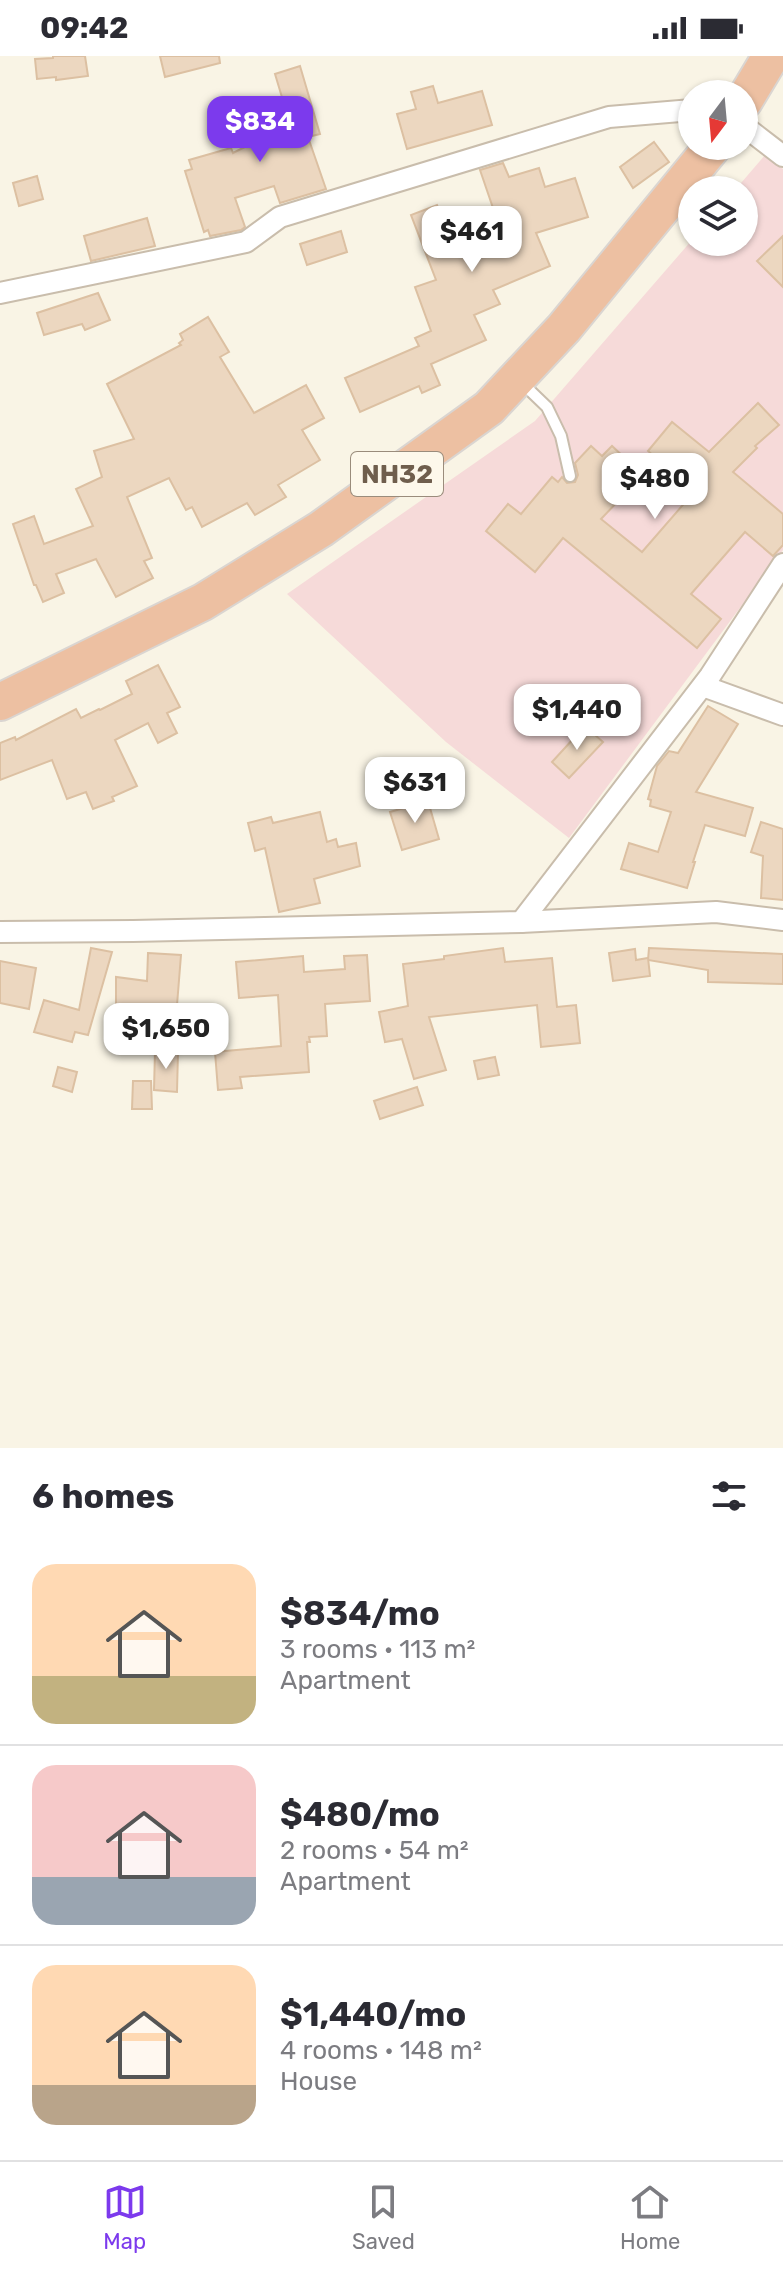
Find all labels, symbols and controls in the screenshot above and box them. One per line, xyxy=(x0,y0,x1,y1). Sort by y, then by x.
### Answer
text: 09:42 xyxy=(40,10,128,46)
north arrow xyxy=(678,80,758,160)
map controls xyxy=(678,80,758,256)
pin: $834 xyxy=(213,96,307,164)
text: $834 xyxy=(225,106,295,137)
button: layers xyxy=(678,176,758,256)
pin: $461 xyxy=(425,206,519,274)
text: $461 xyxy=(440,216,504,247)
road number: NH32 xyxy=(351,452,443,496)
pin: $480 xyxy=(608,453,702,521)
text: $480 xyxy=(620,463,690,494)
pin: $1,440 xyxy=(512,684,642,752)
text: $1,440 xyxy=(532,694,622,725)
pin: $631 xyxy=(368,757,462,825)
text: $631 xyxy=(383,767,447,798)
pin: $1,650 xyxy=(101,1003,231,1071)
text: $1,650 xyxy=(122,1013,210,1044)
icon: filters xyxy=(707,1474,751,1518)
text: 6 homes xyxy=(32,1476,174,1517)
text: $834/mo xyxy=(280,1593,440,1634)
icon: home xyxy=(96,1596,192,1692)
text: 3 rooms · 113 m² xyxy=(280,1634,475,1665)
text: Apartment xyxy=(280,1665,411,1696)
text: $480/mo xyxy=(280,1794,440,1835)
icon: home xyxy=(96,1797,192,1893)
text: 2 rooms · 54 m² xyxy=(280,1835,469,1866)
text: Apartment xyxy=(280,1866,411,1897)
text: $1,440/mo xyxy=(280,1994,466,2035)
icon: home xyxy=(96,1997,192,2093)
text: 4 rooms · 148 m² xyxy=(280,2035,482,2066)
text: House xyxy=(280,2066,357,2097)
tab: Map xyxy=(103,2180,147,2255)
tab: Saved xyxy=(352,2180,415,2255)
tab: Home xyxy=(620,2180,680,2255)

